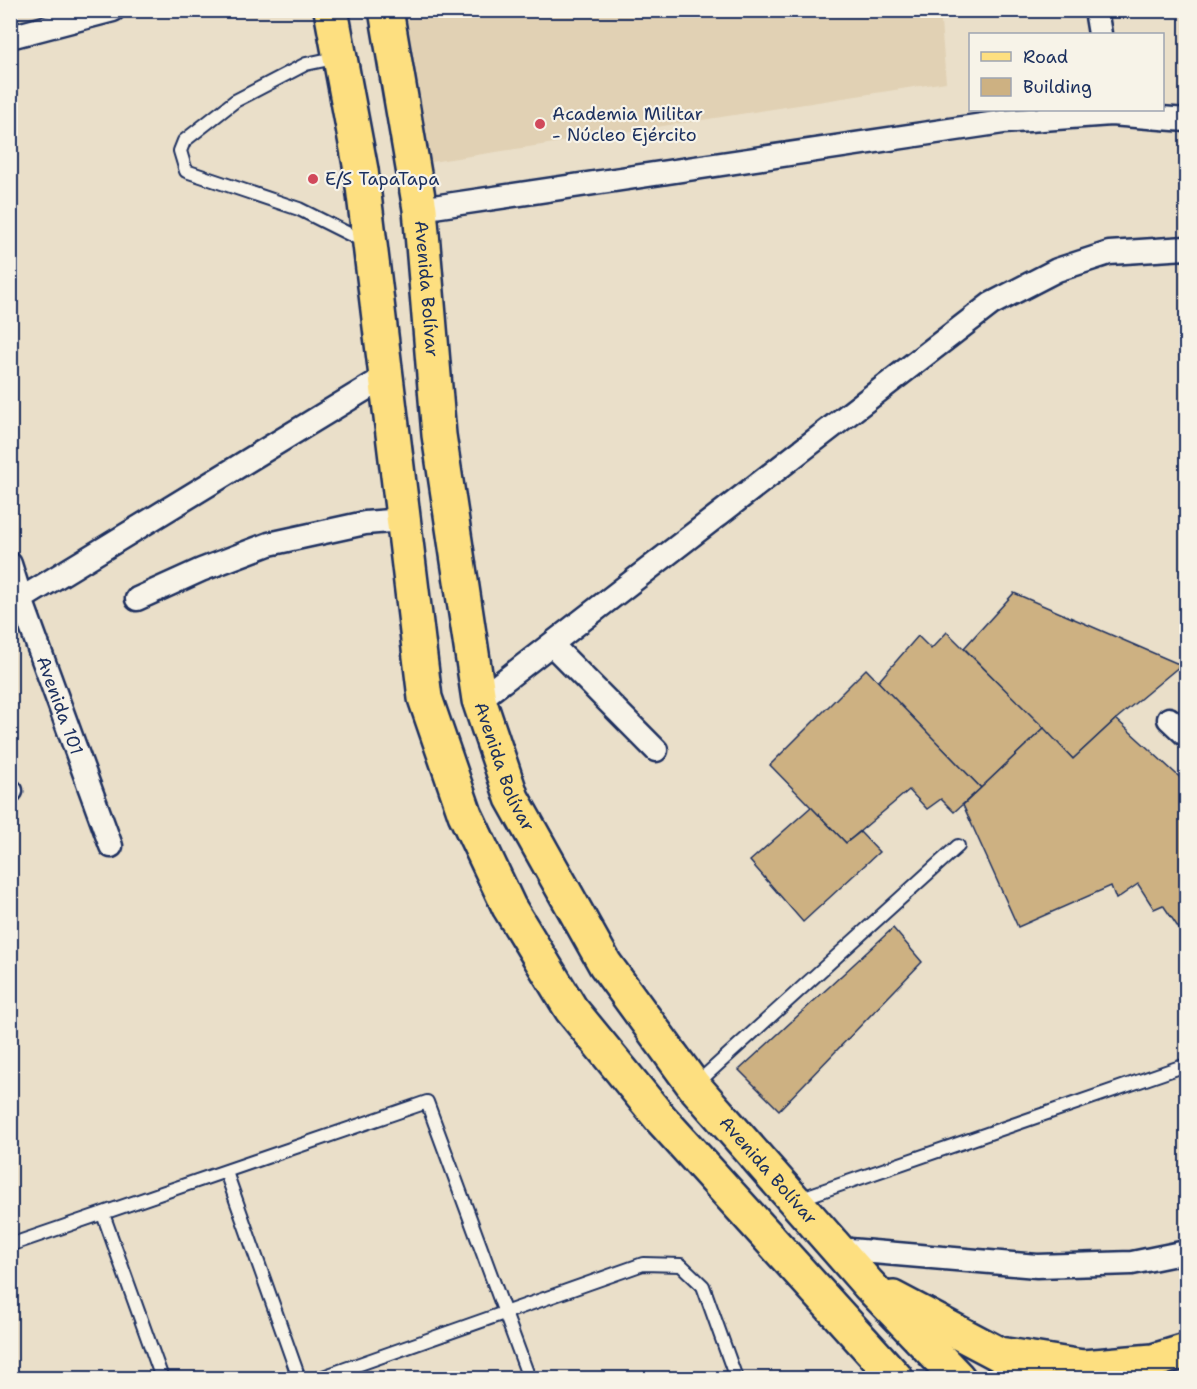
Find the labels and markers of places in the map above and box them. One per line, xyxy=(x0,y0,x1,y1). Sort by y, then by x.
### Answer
place label: Academia Militar - Núcleo Ejército xyxy=(552,102,703,147)
marker: Academia Militar - Núcleo Ejército xyxy=(533,117,547,131)
place label: E/S TapaTapa xyxy=(325,167,439,191)
marker: E/S TapaTapa xyxy=(306,172,320,186)

